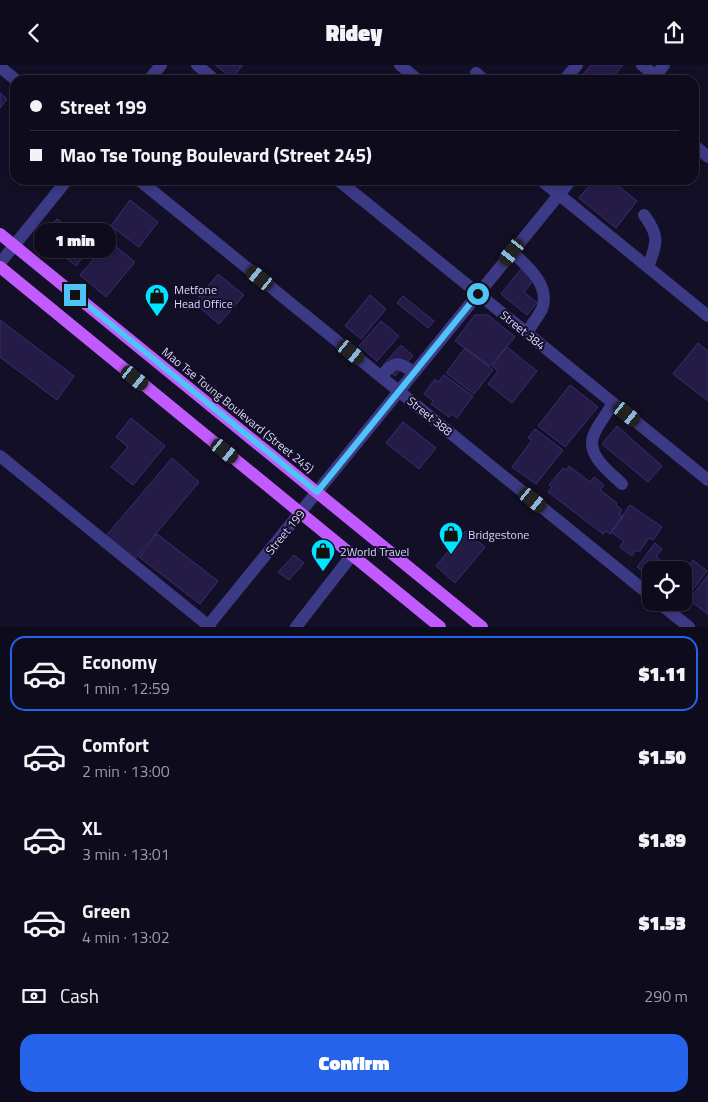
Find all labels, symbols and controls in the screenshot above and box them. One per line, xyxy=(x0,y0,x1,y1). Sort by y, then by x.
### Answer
text: Ridey xyxy=(326,16,382,50)
icon: back xyxy=(20,19,48,47)
icon: share xyxy=(660,19,688,47)
text: Street 199 xyxy=(60,92,147,121)
text: Mao Tse Toung Boulevard (Street 245) xyxy=(60,140,372,169)
callout: 1 min xyxy=(34,223,116,257)
text: 1 min xyxy=(55,228,95,252)
car xyxy=(496,236,527,268)
car xyxy=(243,263,276,293)
place label: Metfone Head Office xyxy=(174,280,233,313)
shop icon: Metfone Head Office xyxy=(144,283,170,317)
route start xyxy=(467,283,489,305)
route end xyxy=(64,284,86,306)
street label: Street 384 xyxy=(496,306,550,354)
car xyxy=(334,337,367,367)
street label: Mao Tse Toung Boulevard (Street 245) xyxy=(158,342,318,478)
car xyxy=(118,363,151,393)
street label: Street 388 xyxy=(403,392,457,440)
car xyxy=(610,399,643,429)
car xyxy=(208,436,241,466)
car xyxy=(516,485,549,515)
street label: Street 199 xyxy=(261,505,309,559)
shop icon: Bridgestone xyxy=(438,521,464,555)
place label: Bridgestone xyxy=(468,525,529,544)
shop icon: 2World Travel xyxy=(310,538,336,572)
place label: 2World Travel xyxy=(340,542,409,561)
map controls xyxy=(642,561,692,611)
button: locate xyxy=(642,561,692,611)
text: Economy xyxy=(82,647,157,676)
icon: car xyxy=(22,651,67,696)
text: $1.11 xyxy=(639,659,686,688)
text: 1 min · 12:59 xyxy=(82,676,170,700)
text: Comfort xyxy=(82,730,149,759)
icon: car xyxy=(22,734,67,779)
text: $1.50 xyxy=(639,742,686,771)
text: 2 min · 13:00 xyxy=(82,759,170,783)
text: XL xyxy=(82,813,102,842)
icon: car xyxy=(22,817,67,862)
text: $1.89 xyxy=(639,825,686,854)
text: 3 min · 13:01 xyxy=(82,842,170,866)
text: Green xyxy=(82,896,131,925)
icon: car xyxy=(22,900,67,945)
text: $1.53 xyxy=(639,908,686,937)
text: 4 min · 13:02 xyxy=(82,925,170,949)
text: Cash xyxy=(60,981,99,1010)
icon: cash xyxy=(20,982,48,1010)
text: 290 m xyxy=(644,984,688,1008)
button: Confirm xyxy=(20,1034,688,1092)

